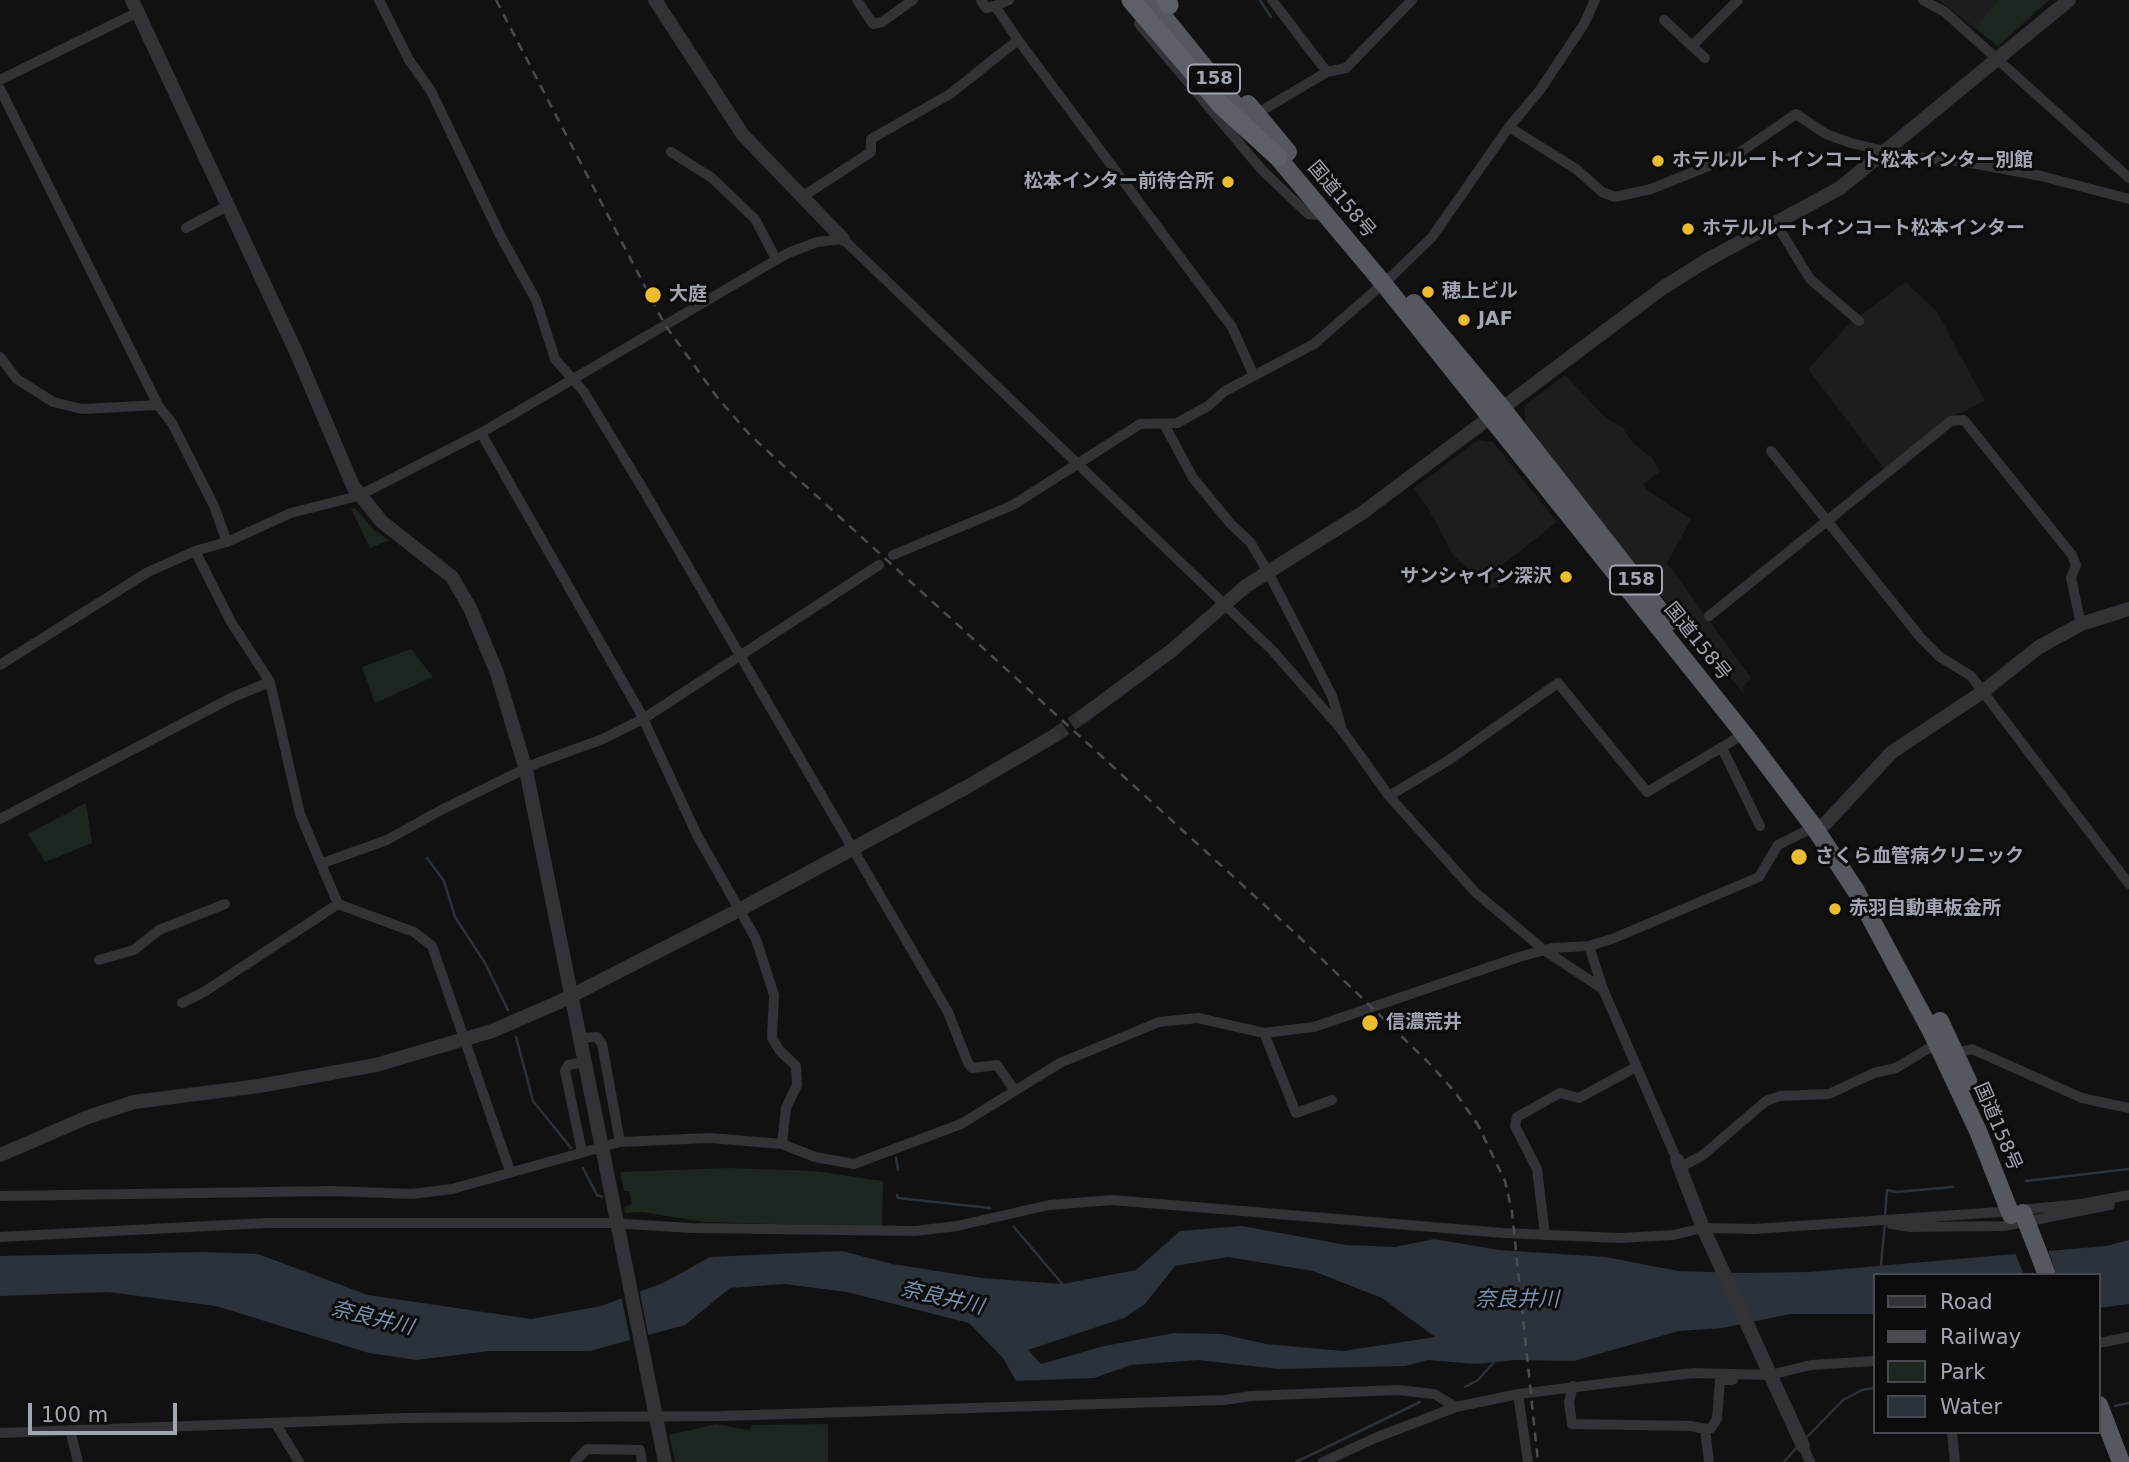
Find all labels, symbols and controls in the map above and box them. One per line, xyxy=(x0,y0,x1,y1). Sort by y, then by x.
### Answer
road number: 158 xyxy=(1188,64,1240,94)
place label: ホテルルートインコート松本インター別館 xyxy=(1672,150,2033,172)
marker: ホテルルートインコート松本インター別館 xyxy=(1650,153,1666,169)
street label: 国道158号 xyxy=(1302,157,1380,243)
place label: 松本インター前待合所 xyxy=(1024,171,1214,193)
marker: 松本インター前待合所 xyxy=(1220,174,1236,190)
place label: ホテルルートインコート松本インター xyxy=(1702,218,2025,240)
marker: ホテルルートインコート松本インター xyxy=(1680,221,1696,237)
place label: 穂上ビル xyxy=(1442,281,1518,303)
place label: 大庭 xyxy=(669,284,707,306)
marker: 穂上ビル xyxy=(1420,284,1436,300)
marker: 大庭 xyxy=(643,285,663,305)
place label: JAF xyxy=(1478,309,1513,331)
marker: JAF xyxy=(1456,312,1472,328)
place label: サンシャイン深沢 xyxy=(1400,566,1552,588)
road number: 158 xyxy=(1610,566,1662,594)
marker: サンシャイン深沢 xyxy=(1558,569,1574,585)
street label: 国道158号 xyxy=(1659,599,1735,685)
place label: さくら血管病クリニック xyxy=(1815,846,2024,868)
marker: さくら血管病クリニック xyxy=(1789,847,1809,867)
place label: 赤羽自動車板金所 xyxy=(1849,898,2001,920)
marker: 赤羽自動車板金所 xyxy=(1827,901,1843,917)
place label: 信濃荒井 xyxy=(1386,1012,1462,1034)
marker: 信濃荒井 xyxy=(1360,1013,1380,1033)
street label: 国道158号 xyxy=(1968,1080,2026,1174)
legend xyxy=(1874,1273,2101,1434)
water label: 奈良井川 xyxy=(898,1277,986,1321)
water label: 奈良井川 xyxy=(1475,1288,1559,1314)
text: Road xyxy=(1940,1290,1993,1314)
water label: 奈良井川 xyxy=(328,1297,416,1341)
text: Railway xyxy=(1940,1325,2021,1349)
text: Park xyxy=(1940,1360,1985,1384)
scale bar xyxy=(32,1388,180,1432)
text: Water xyxy=(1940,1395,2002,1419)
text: 100 m xyxy=(41,1403,108,1427)

